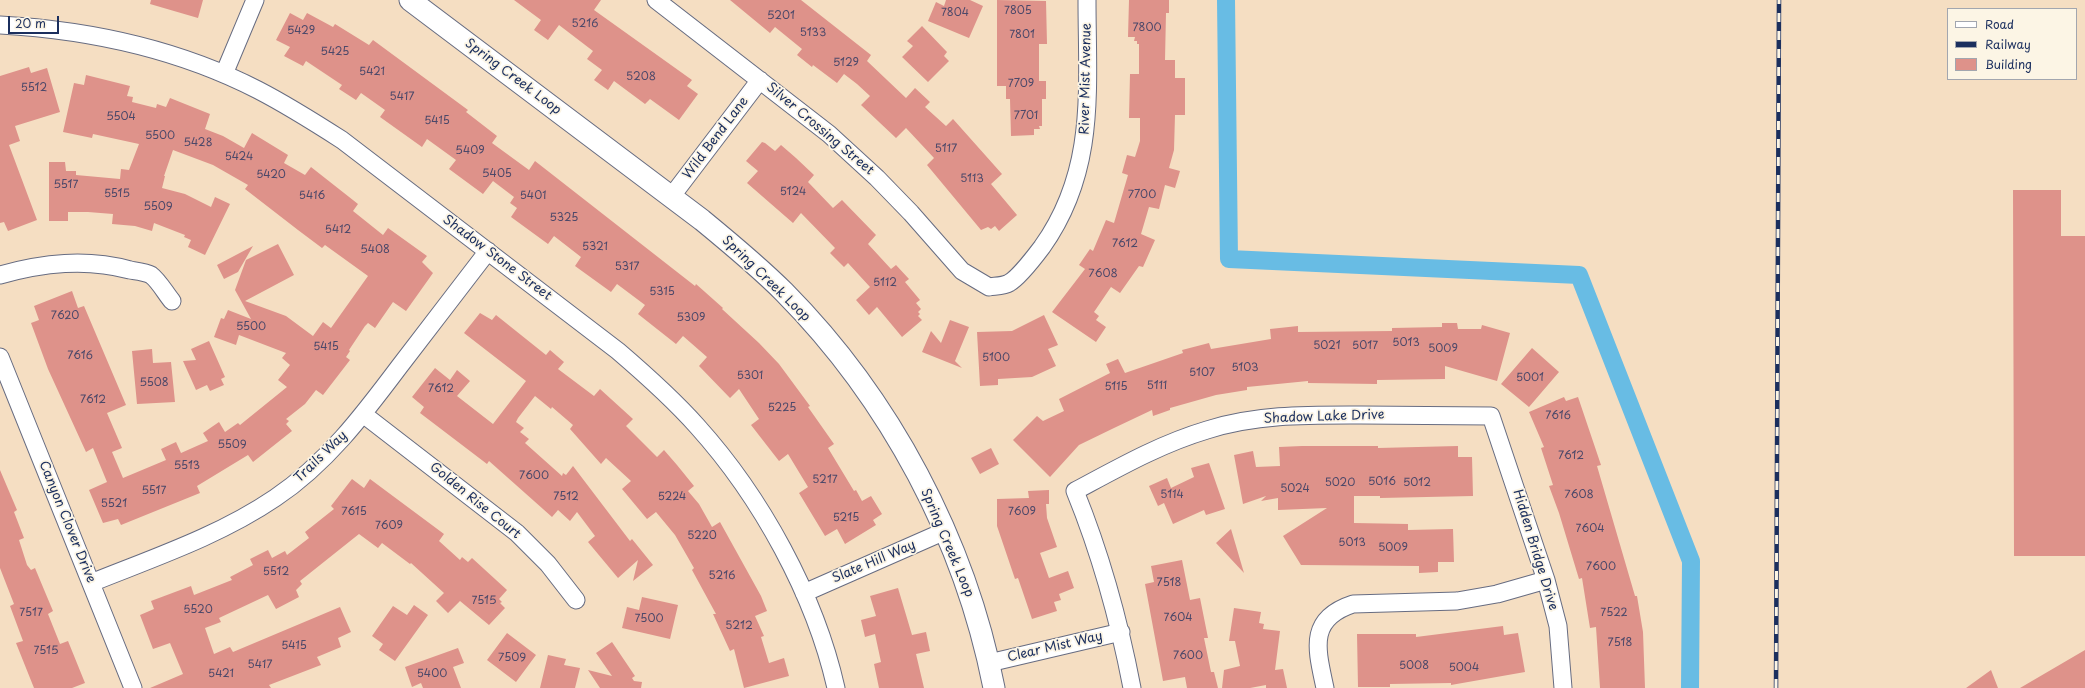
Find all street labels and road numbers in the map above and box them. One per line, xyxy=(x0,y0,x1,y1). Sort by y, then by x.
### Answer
street label: River Mist Avenue xyxy=(1077,23,1095,135)
street label: Spring Creek Loop xyxy=(462,36,564,118)
street label: Silver Crossing Street xyxy=(763,79,877,179)
street label: Wild Bend Lane xyxy=(680,94,752,182)
street label: Shadow Stone Street xyxy=(440,212,554,304)
street label: Spring Creek Loop xyxy=(719,233,813,325)
street label: Shadow Lake Drive xyxy=(1263,407,1385,427)
street label: Trails Way xyxy=(291,428,351,486)
street label: Canyon Clover Drive xyxy=(35,459,99,585)
street label: Golden Rise Court xyxy=(426,460,524,542)
street label: Spring Creek Loop xyxy=(917,486,977,600)
street label: Hidden Bridge Drive xyxy=(1509,488,1561,612)
street label: Slate Hill Way xyxy=(830,537,918,587)
street label: Clear Mist Way xyxy=(1006,628,1104,666)

